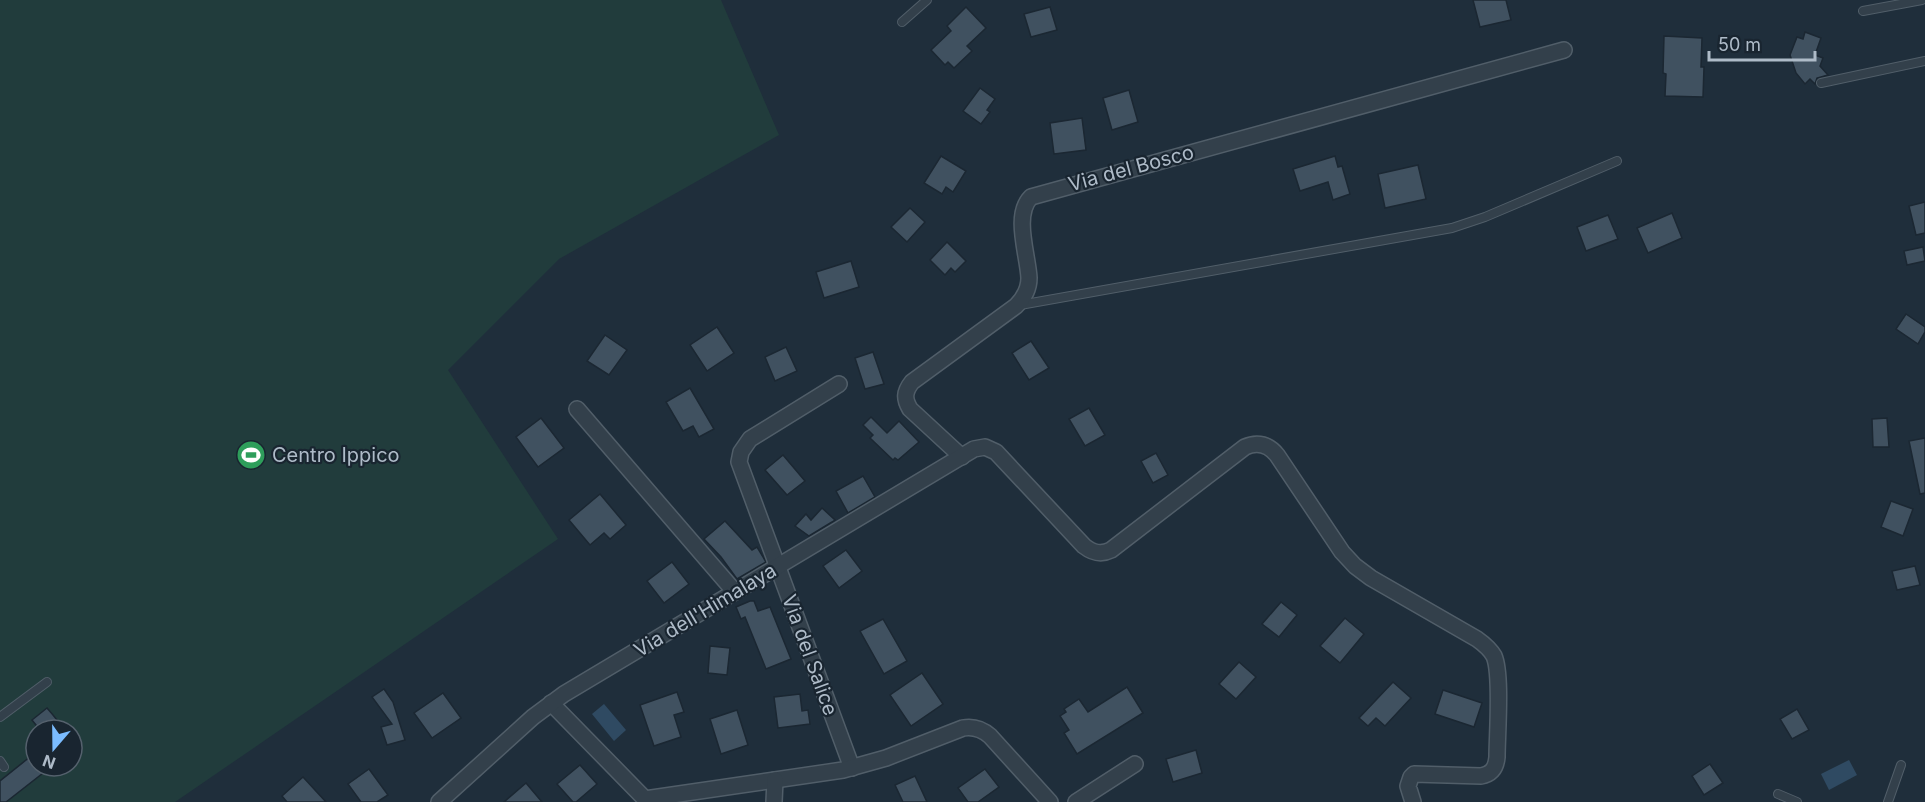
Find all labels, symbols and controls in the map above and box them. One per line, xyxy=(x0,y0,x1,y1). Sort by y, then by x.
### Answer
scale bar xyxy=(1709,24,1816,62)
text: 50 m xyxy=(1718,34,1761,55)
street label: Via del Bosco xyxy=(1066,140,1196,196)
sports icon: Centro Ippico xyxy=(235,439,267,471)
place label: Centro Ippico xyxy=(272,443,400,467)
street label: Via dell'Himalaya xyxy=(630,558,780,662)
street label: Via del Salice xyxy=(777,591,843,719)
north arrow xyxy=(24,718,84,778)
text: N xyxy=(40,751,58,774)

